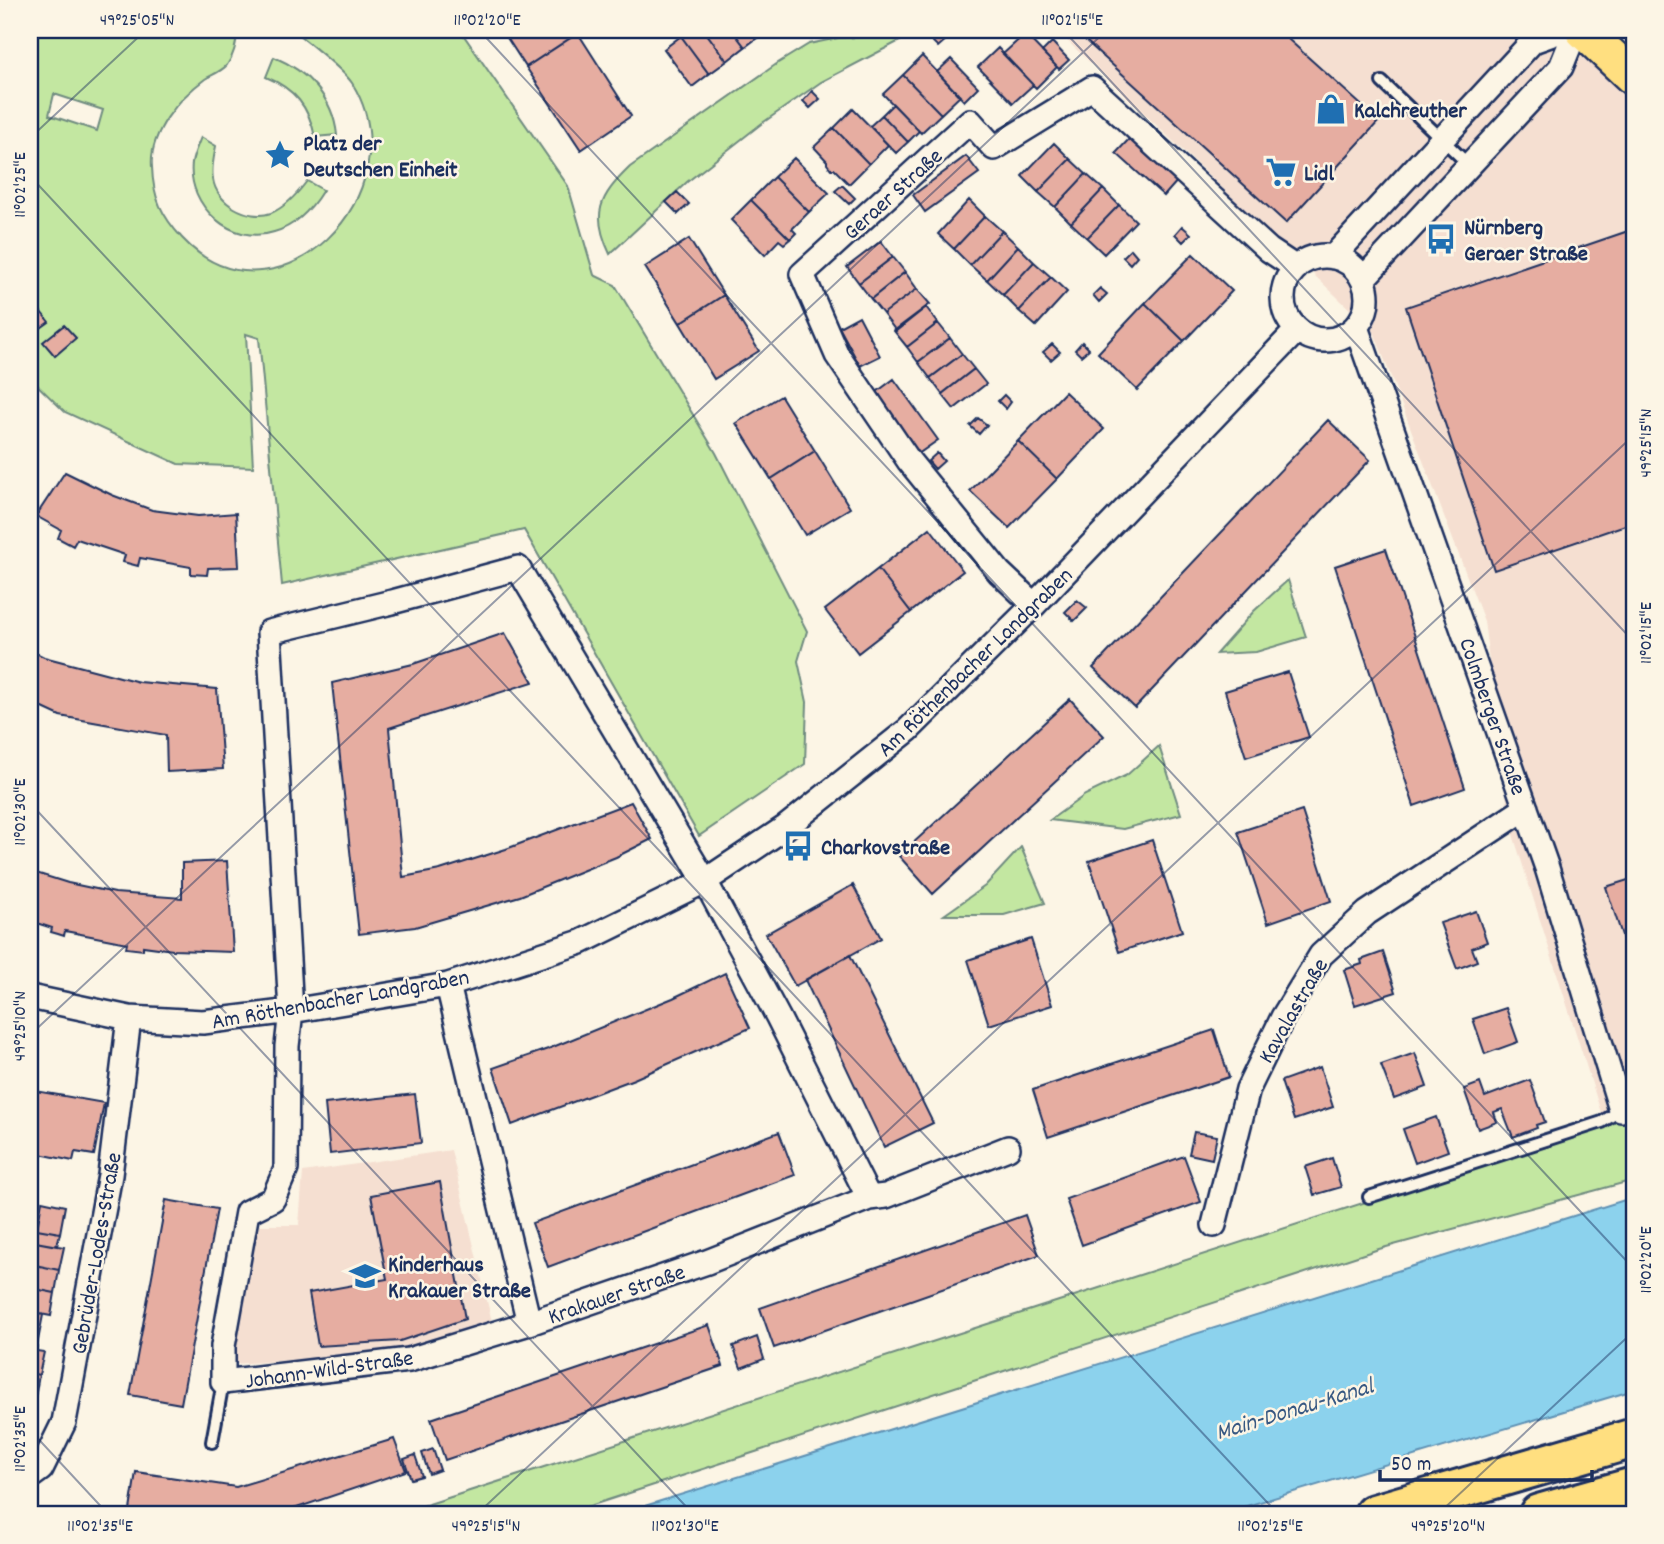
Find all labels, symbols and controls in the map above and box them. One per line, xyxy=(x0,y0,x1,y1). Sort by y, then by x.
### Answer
text: 49°25'05"N xyxy=(100,9,174,34)
text: 11°02'20"E xyxy=(453,9,521,34)
text: 11°02'15"E xyxy=(1041,9,1103,34)
shop icon: Kalchreuther xyxy=(1314,92,1348,126)
place label: Kalchreuther xyxy=(1354,96,1467,129)
place label: Platz der Deutschen Einheit xyxy=(303,129,458,188)
place icon: Platz der Deutschen Einheit xyxy=(263,138,297,172)
street label: Geraer Straße xyxy=(837,142,951,249)
text: 11°02'25"E xyxy=(9,152,34,218)
supermarket icon: Lidl xyxy=(1264,155,1298,189)
place label: Lidl xyxy=(1304,159,1334,192)
place label: Nürnberg Geraer Straße xyxy=(1464,213,1588,272)
bus stop icon: Nürnberg Geraer Straße xyxy=(1424,222,1458,256)
text: 49°25'15"N xyxy=(1635,409,1660,477)
street label: Am Röthenbacher Landgraben xyxy=(871,561,1082,766)
text: 11°02'15"E xyxy=(1635,602,1660,664)
street label: Colmberger Straße xyxy=(1448,634,1533,800)
text: 11°02'30"E xyxy=(9,778,34,846)
bus stop icon: Charkovstraße xyxy=(781,829,815,863)
place label: Charkovstraße xyxy=(821,833,950,866)
street label: Kavalastraße xyxy=(1252,953,1338,1070)
street label: Am Röthenbacher Landgraben xyxy=(209,963,472,1040)
text: 49°25'10"N xyxy=(9,991,34,1061)
street label: Gebrüder-Lodes-Straße xyxy=(64,1150,132,1357)
text: 11°02'20"E xyxy=(1635,1226,1660,1294)
place label: Kinderhaus Krakauer Straße xyxy=(388,1250,531,1309)
street label: Krakauer Straße xyxy=(544,1257,690,1335)
school or university icon: Kinderhaus Krakauer Straße xyxy=(348,1259,382,1293)
street label: Johann-Wild-Straße xyxy=(243,1343,416,1400)
water label: Main-Donau-Kanal xyxy=(1212,1370,1380,1451)
text: 11°02'35"E xyxy=(9,1406,34,1472)
scale bar xyxy=(1380,1439,1592,1483)
text: 50 m xyxy=(1391,1451,1431,1481)
text: 11°02'35"E xyxy=(67,1515,133,1540)
text: 49°25'15"N xyxy=(452,1515,520,1540)
text: 11°02'30"E xyxy=(651,1515,719,1540)
text: 11°02'25"E xyxy=(1237,1515,1303,1540)
text: 49°25'20"N xyxy=(1411,1515,1485,1540)

